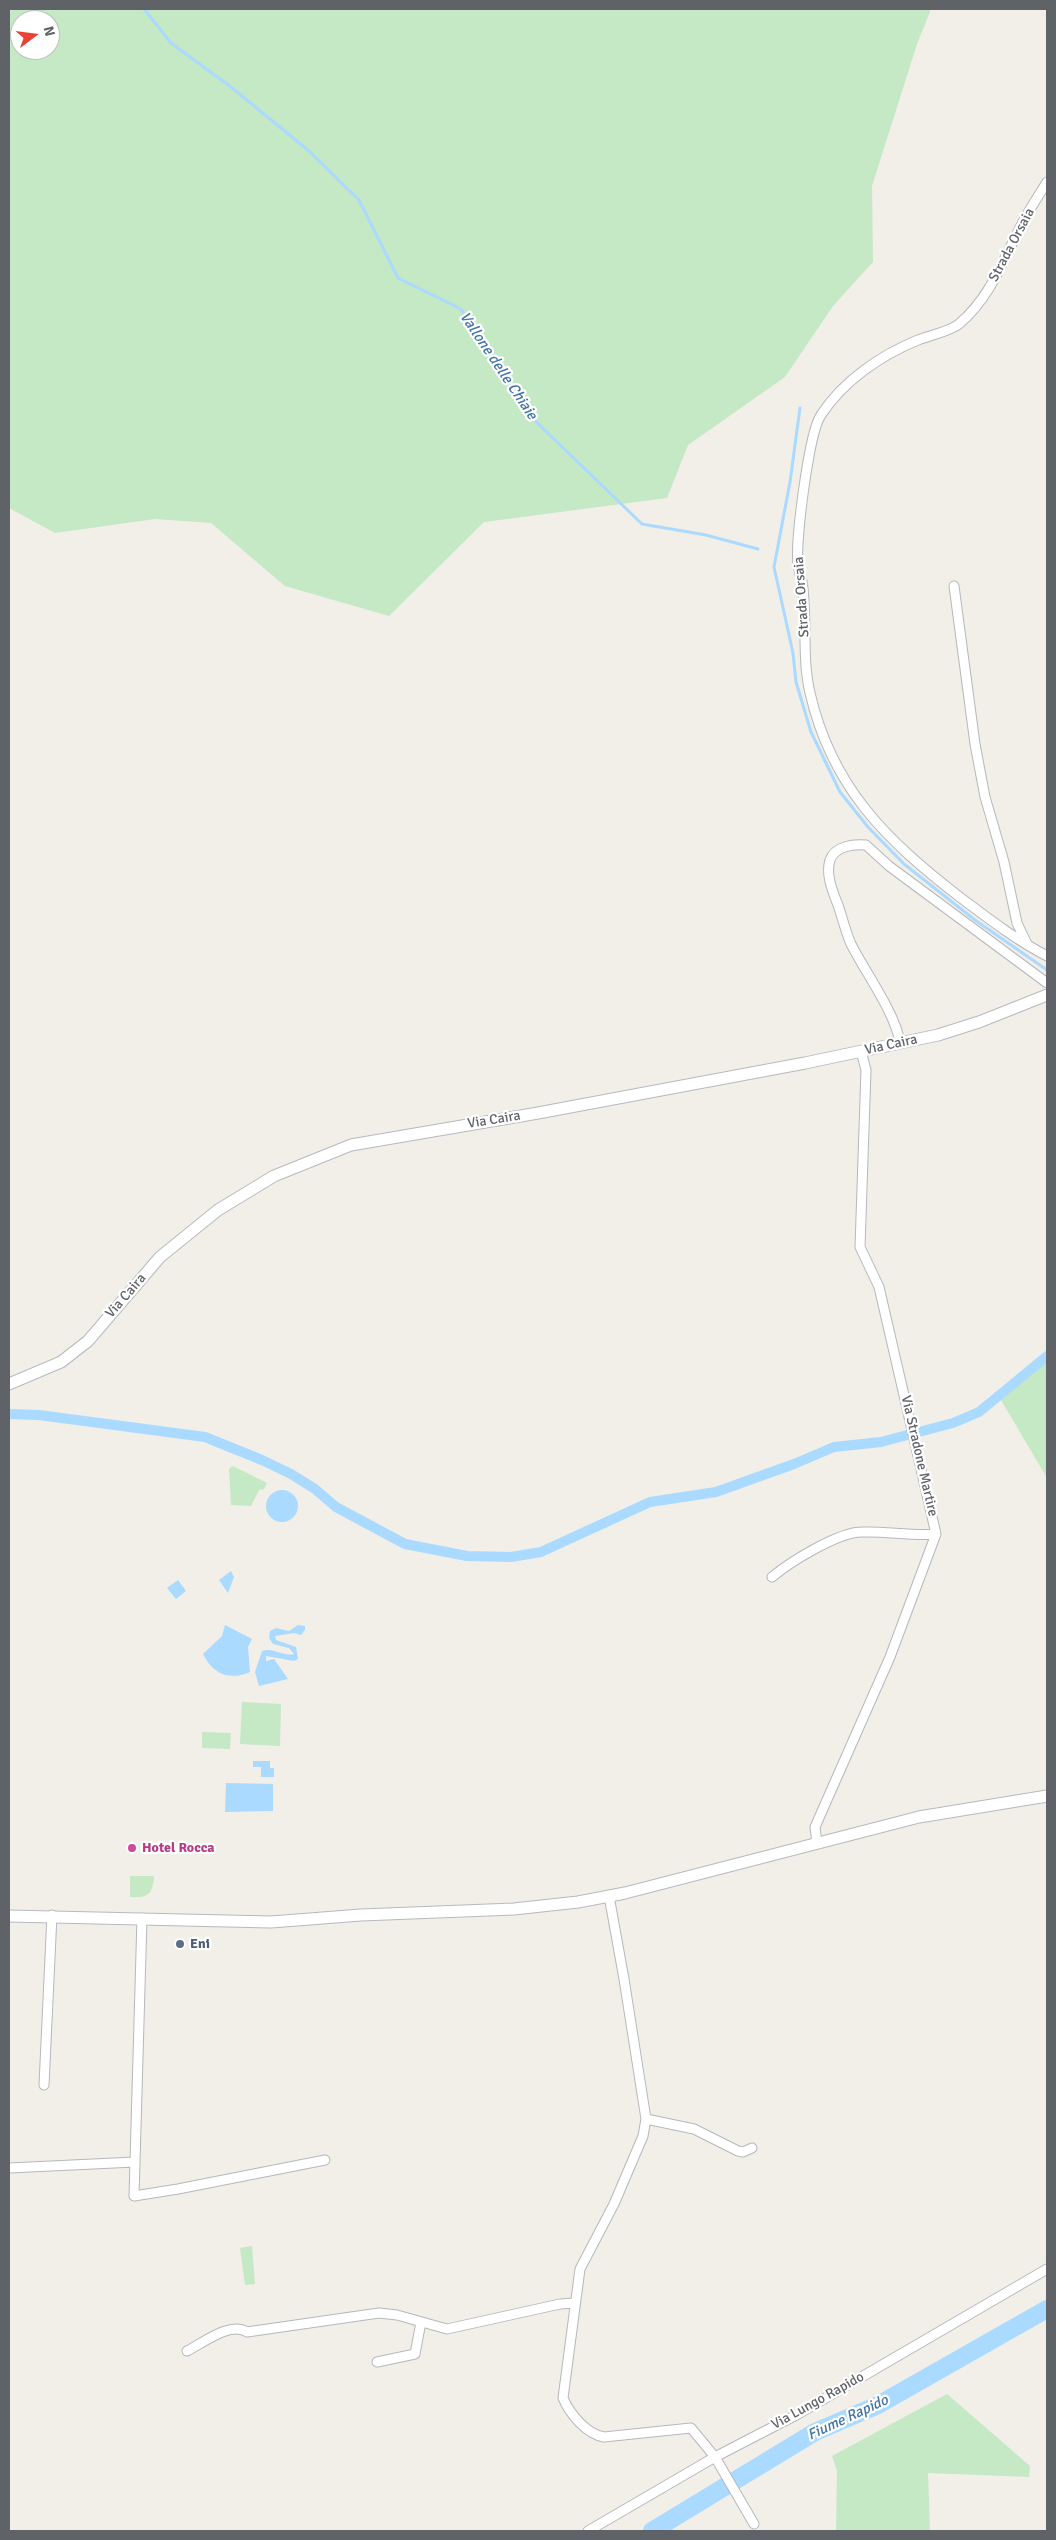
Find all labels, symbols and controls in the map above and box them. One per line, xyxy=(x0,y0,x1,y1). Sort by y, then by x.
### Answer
north arrow xyxy=(10,10,60,60)
text: N xyxy=(40,24,58,38)
street label: Strada Orsaia xyxy=(986,205,1038,285)
water label: Vallone delle Chiaie xyxy=(455,309,541,423)
street label: Strada Orsaia xyxy=(791,556,813,638)
street label: Via Caira xyxy=(863,1031,919,1059)
street label: Via Caira xyxy=(466,1108,522,1132)
street label: Via Caira xyxy=(102,1270,150,1322)
street label: Via Stradone Martire xyxy=(897,1394,941,1518)
place label: Hotel Rocca xyxy=(142,1840,215,1856)
marker: Hotel Rocca xyxy=(126,1842,138,1854)
place label: Eni xyxy=(190,1936,210,1952)
marker: Eni xyxy=(174,1938,186,1950)
street label: Via Lungo Rapido xyxy=(769,2369,867,2433)
water label: Fiume Rapido xyxy=(805,2391,891,2445)

